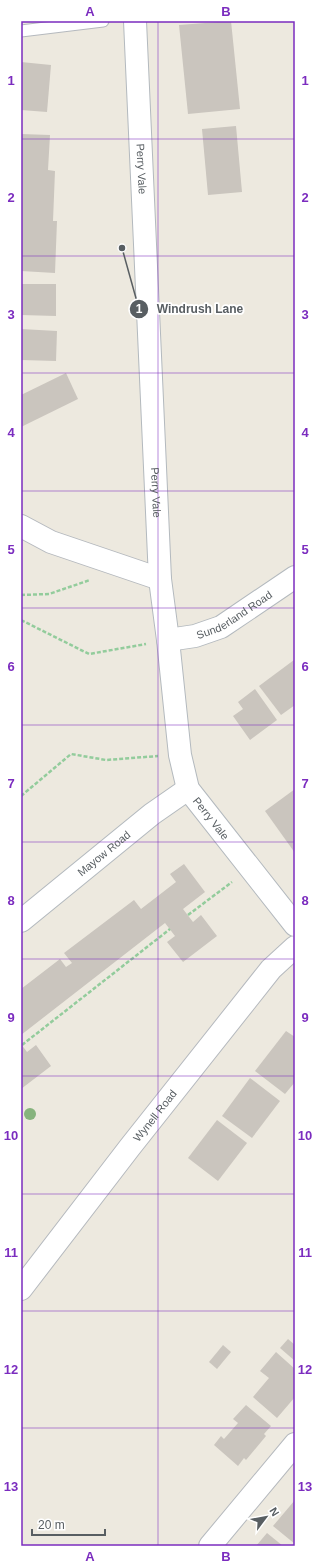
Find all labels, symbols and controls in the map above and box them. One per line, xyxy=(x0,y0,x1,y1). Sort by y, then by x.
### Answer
text: A xyxy=(85,4,95,19)
text: B xyxy=(221,4,231,19)
text: 1 xyxy=(7,73,15,88)
text: 1 xyxy=(301,73,309,88)
street label: Perry Vale xyxy=(134,143,149,194)
text: 2 xyxy=(7,190,15,205)
text: 2 xyxy=(301,190,309,205)
callout: Windrush Lane xyxy=(129,297,251,321)
text: 1 xyxy=(136,302,143,316)
text: Windrush Lane xyxy=(157,302,244,316)
text: 3 xyxy=(7,307,15,322)
text: 3 xyxy=(301,307,309,322)
text: 4 xyxy=(7,425,15,440)
text: 4 xyxy=(301,425,309,440)
street label: Perry Vale xyxy=(149,467,163,518)
text: 5 xyxy=(7,542,15,557)
text: 5 xyxy=(301,542,309,557)
street label: Sunderland Road xyxy=(195,588,274,641)
text: 6 xyxy=(7,659,15,674)
text: 6 xyxy=(301,659,309,674)
text: 7 xyxy=(7,776,15,791)
text: 7 xyxy=(301,776,309,791)
street label: Perry Vale xyxy=(191,795,231,842)
street label: Mayow Road xyxy=(75,828,133,878)
text: 8 xyxy=(7,893,15,908)
text: 8 xyxy=(301,893,309,908)
text: 9 xyxy=(7,1010,15,1025)
text: 9 xyxy=(301,1010,309,1025)
street label: Wynell Road xyxy=(131,1087,179,1144)
text: 10 xyxy=(4,1128,18,1143)
text: 10 xyxy=(298,1128,312,1143)
text: 11 xyxy=(4,1245,18,1260)
text: 11 xyxy=(298,1245,312,1260)
text: 12 xyxy=(4,1362,18,1377)
text: 12 xyxy=(298,1362,312,1377)
text: 13 xyxy=(4,1479,18,1494)
text: 13 xyxy=(298,1479,312,1494)
north arrow xyxy=(246,1497,286,1537)
text: N xyxy=(267,1505,282,1518)
scale bar xyxy=(32,1511,105,1537)
text: 20 m xyxy=(38,1518,65,1532)
text: A xyxy=(85,1549,95,1564)
text: B xyxy=(221,1549,231,1564)

